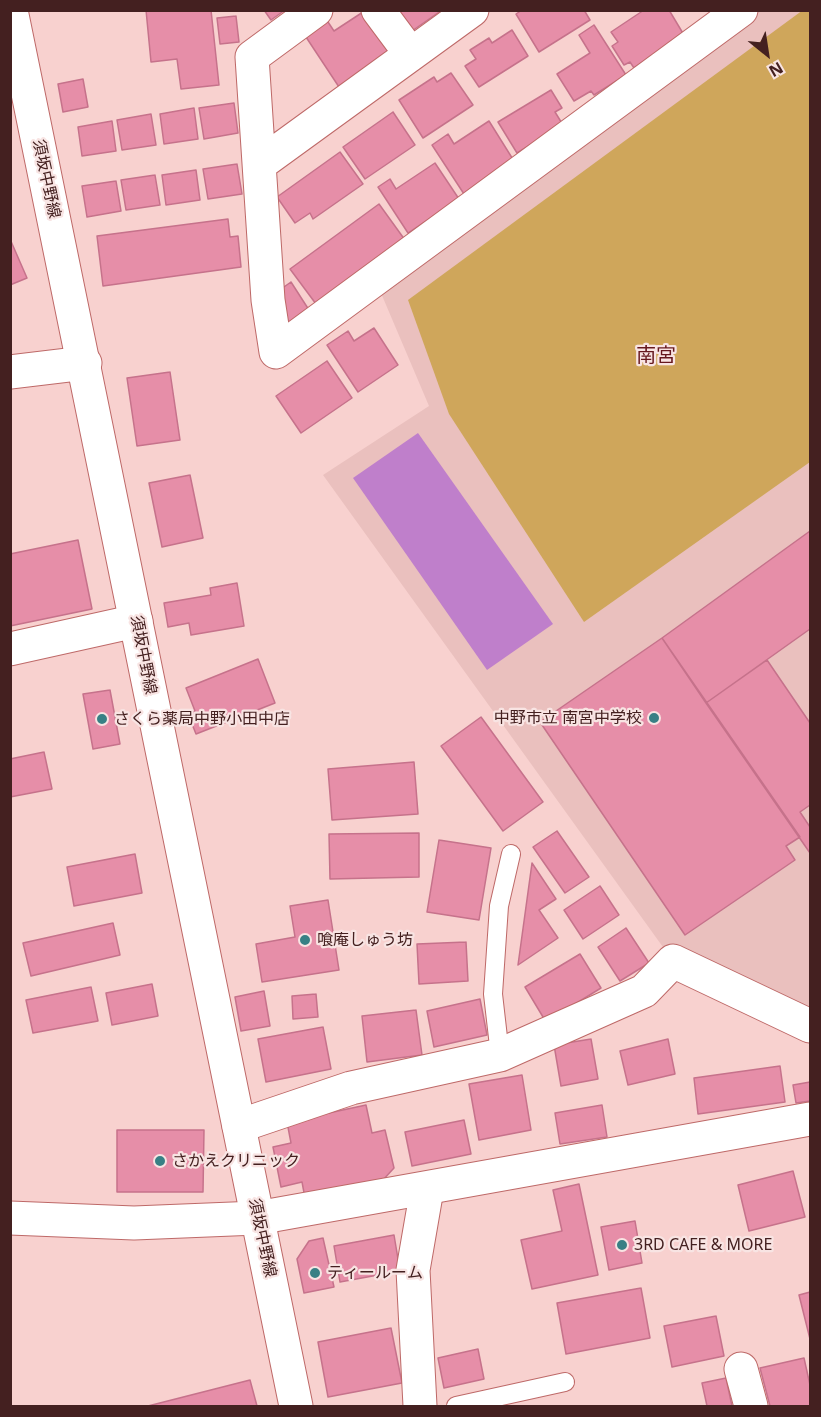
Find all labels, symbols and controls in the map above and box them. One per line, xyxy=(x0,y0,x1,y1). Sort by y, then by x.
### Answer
north arrow xyxy=(737,24,797,84)
text: N xyxy=(765,57,787,82)
street label: 須坂中野線 xyxy=(28,138,64,220)
district label: 南宮 xyxy=(636,344,676,368)
street label: 須坂中野線 xyxy=(126,614,160,696)
place label: 中野市立 南宮中学校 xyxy=(494,708,642,728)
place label: さくら薬局中野小田中店 xyxy=(114,709,290,729)
marker: 中野市立 南宮中学校 xyxy=(647,711,661,725)
marker: さくら薬局中野小田中店 xyxy=(95,712,109,726)
place label: 喰庵しゅう坊 xyxy=(317,930,413,950)
marker: 喰庵しゅう坊 xyxy=(298,933,312,947)
place label: さかえクリニック xyxy=(172,1151,300,1171)
marker: さかえクリニック xyxy=(153,1154,167,1168)
street label: 須坂中野線 xyxy=(244,1197,280,1279)
place label: 3RD CAFE & MORE xyxy=(634,1235,772,1255)
marker: 3RD CAFE & MORE xyxy=(615,1238,629,1252)
place label: ティールーム xyxy=(327,1263,423,1283)
marker: ティールーム xyxy=(308,1266,322,1280)

